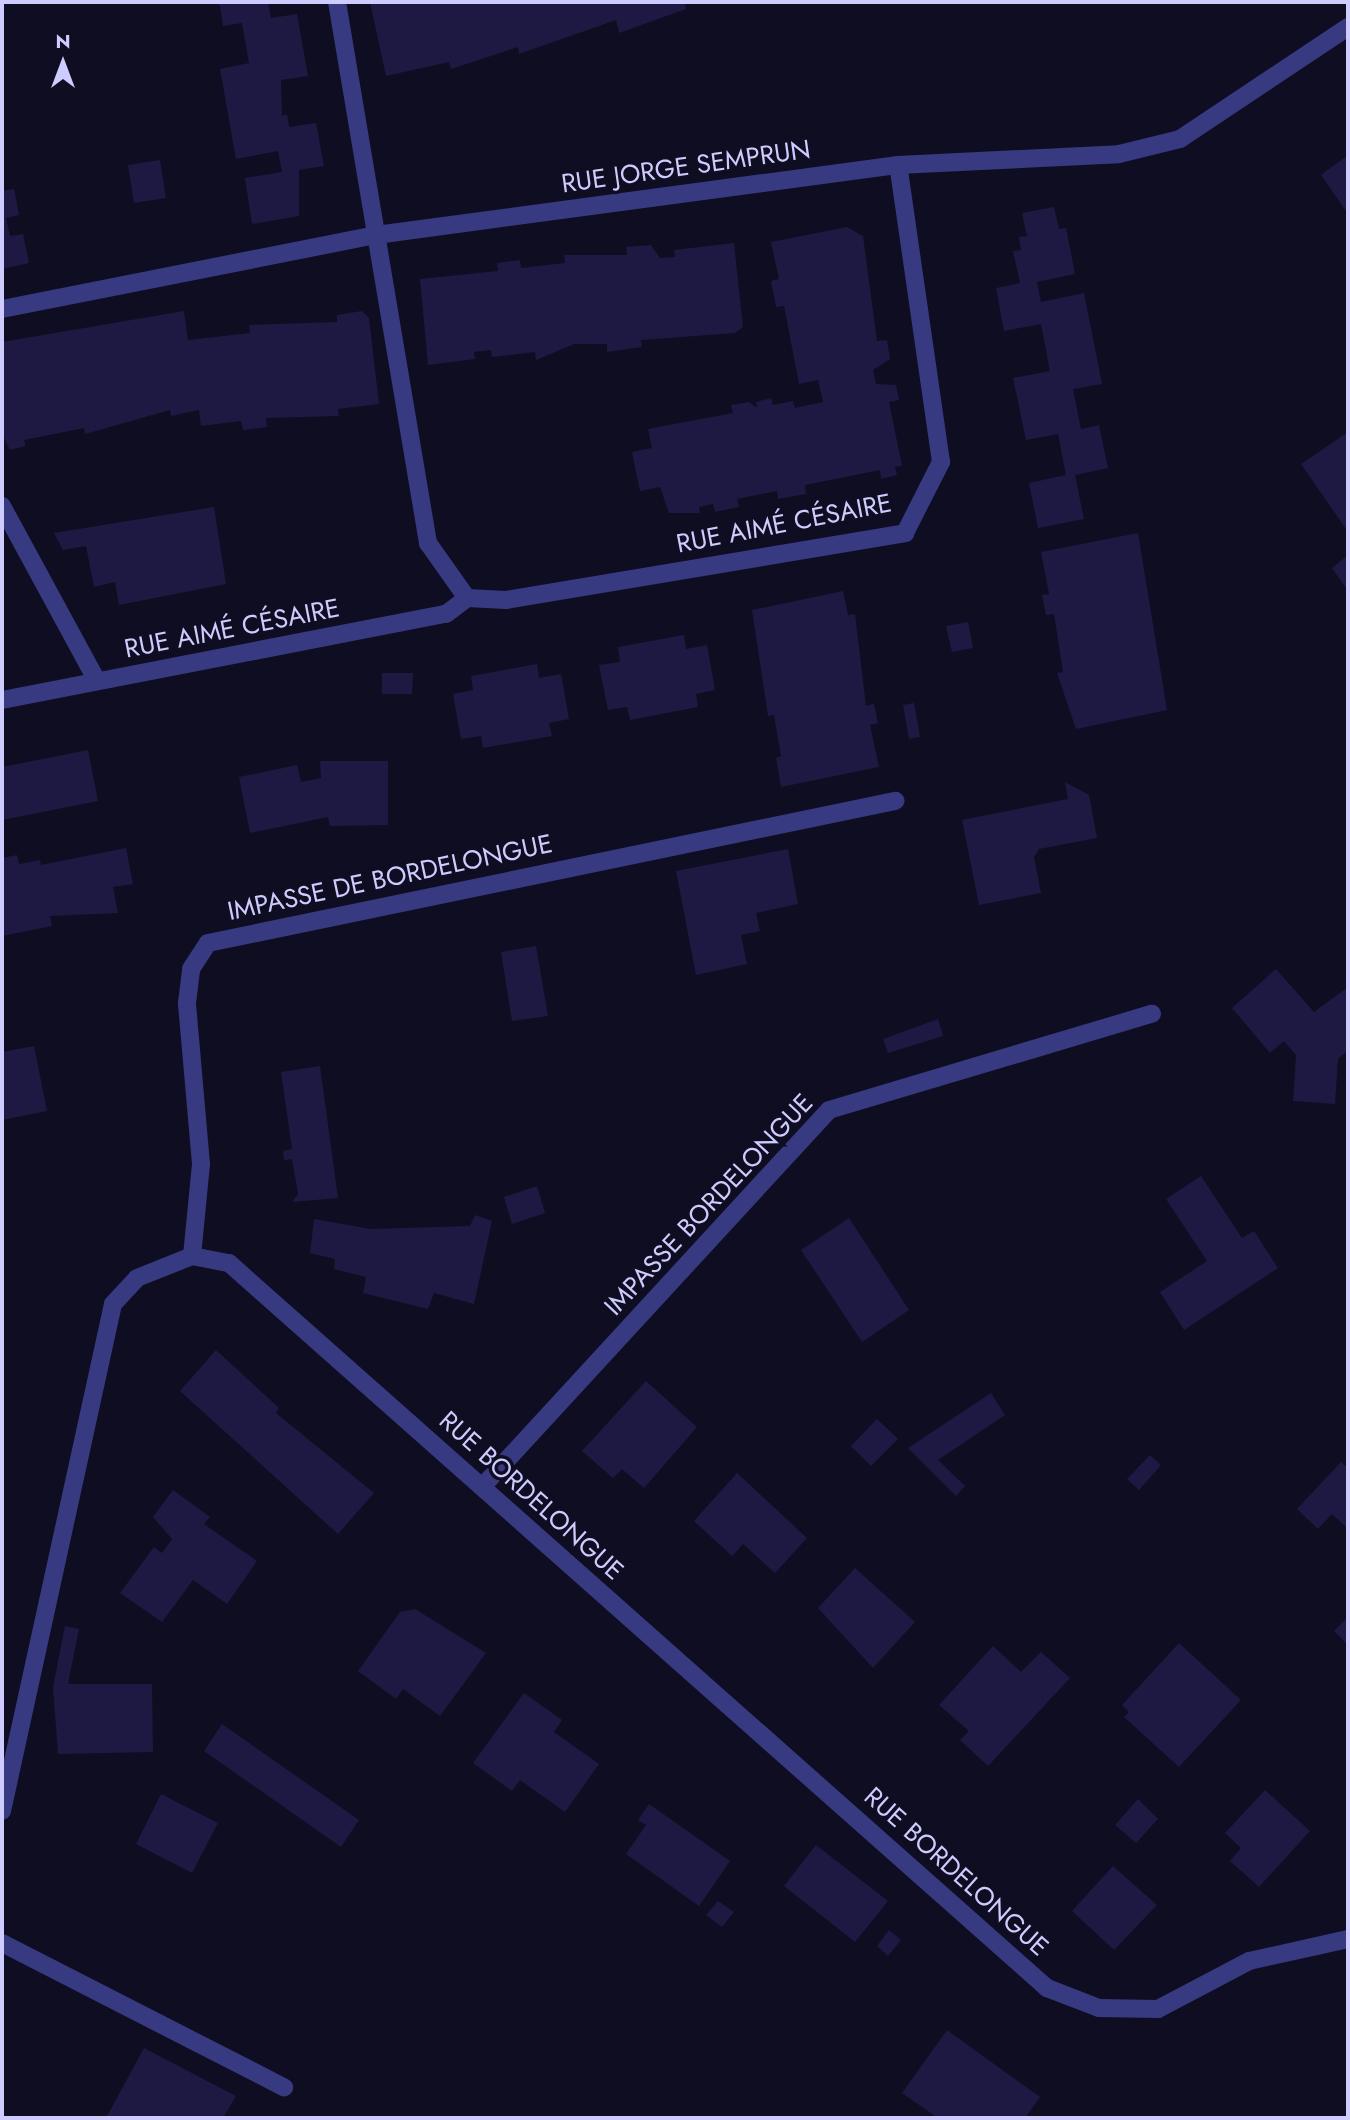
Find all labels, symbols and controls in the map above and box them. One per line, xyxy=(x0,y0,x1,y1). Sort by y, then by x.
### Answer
north arrow xyxy=(28,28,98,98)
text: N xyxy=(55,28,71,55)
street label: RUE JORGE SEMPRUN xyxy=(559,134,813,200)
street label: RUE AIMÉ CÉSAIRE xyxy=(674,488,894,560)
street label: RUE AIMÉ CÉSAIRE xyxy=(122,593,342,665)
street label: IMPASSE DE BORDELONGUE xyxy=(225,828,555,928)
street label: IMPASSE BORDELONGUE xyxy=(598,1088,820,1322)
street label: RUE BORDELONGUE xyxy=(433,1405,629,1587)
street label: RUE BORDELONGUE xyxy=(858,1781,1054,1963)

